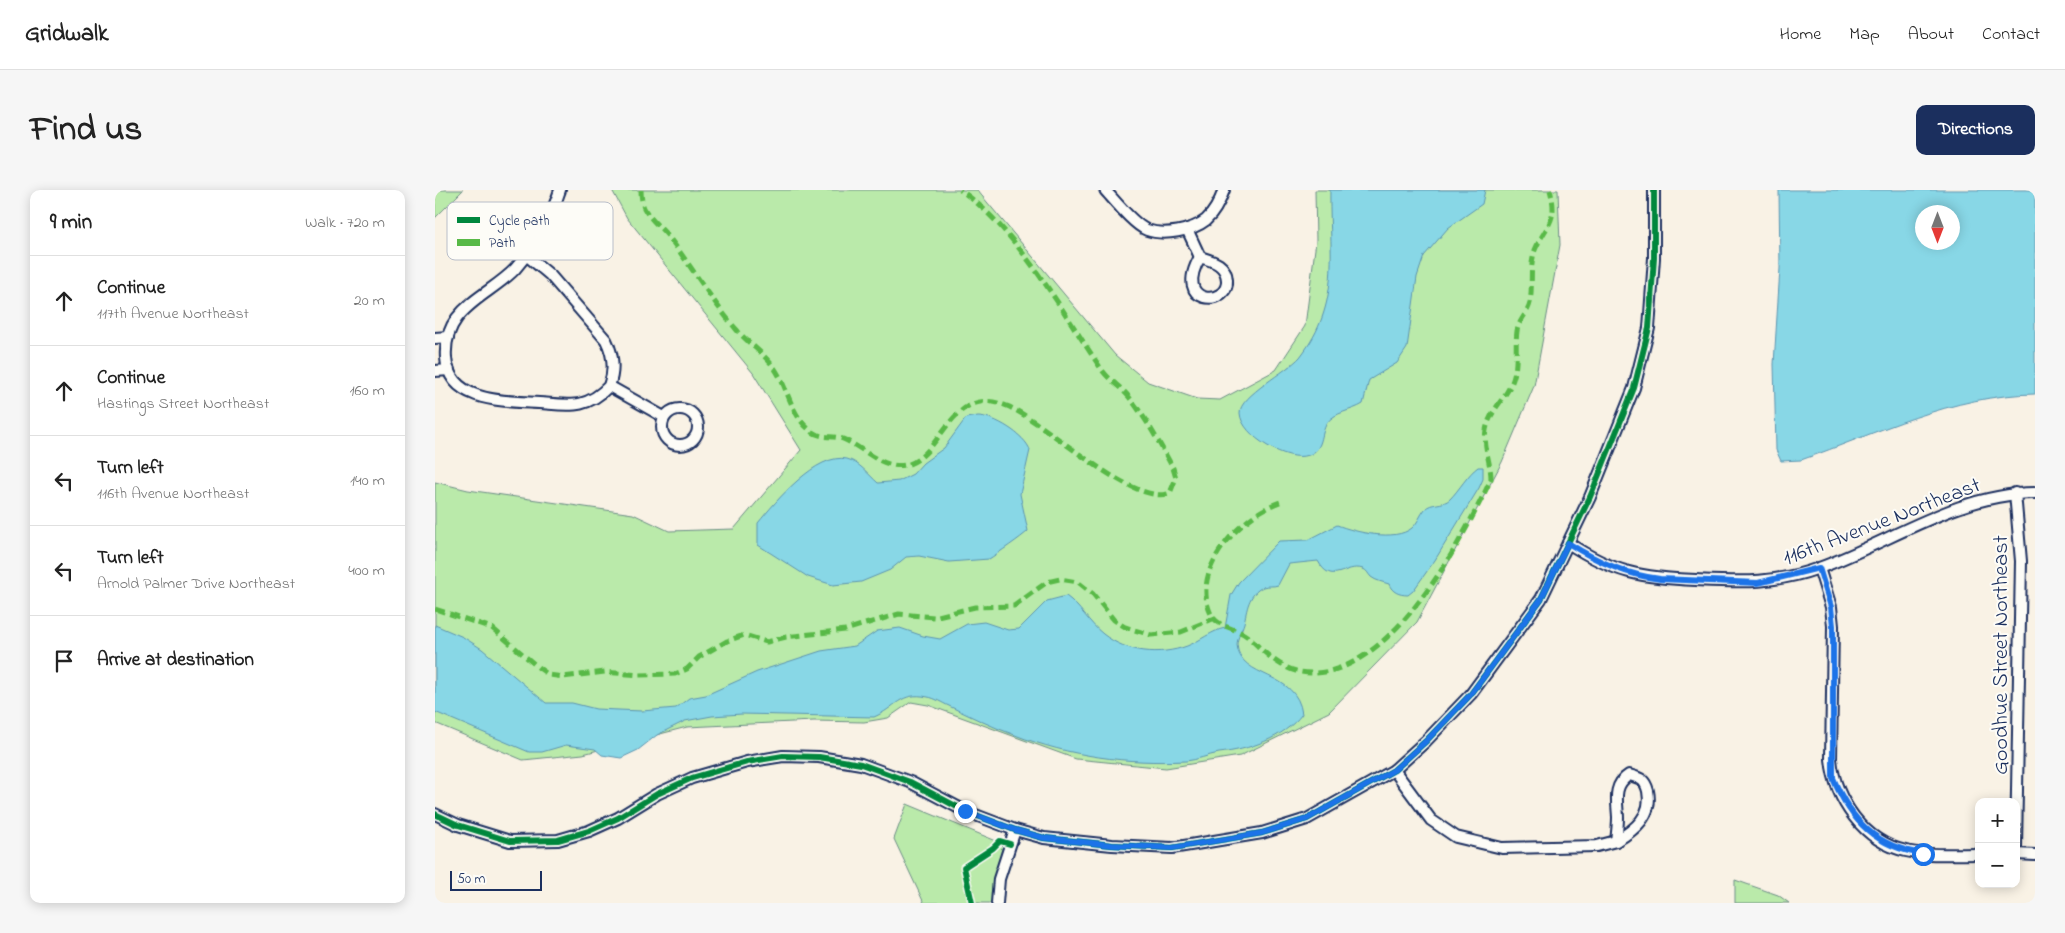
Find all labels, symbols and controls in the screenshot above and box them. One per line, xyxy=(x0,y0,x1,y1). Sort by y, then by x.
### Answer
text: Gridwalk xyxy=(25,17,109,52)
text: Home xyxy=(1780,22,1821,48)
text: Map xyxy=(1849,22,1880,48)
text: About xyxy=(1908,22,1954,48)
text: Contact xyxy=(1982,22,2040,48)
text: Find us xyxy=(30,105,142,156)
button: Directions xyxy=(1916,105,2035,155)
legend xyxy=(447,202,613,260)
north arrow xyxy=(1915,205,1960,250)
text: 9 min xyxy=(50,208,92,238)
text: Walk · 720 m xyxy=(305,211,385,235)
text: Cycle path xyxy=(489,211,550,233)
text: Path xyxy=(489,233,515,254)
text: Continue xyxy=(97,275,165,302)
icon: ahead xyxy=(50,287,78,315)
text: 20 m xyxy=(354,289,385,313)
text: 117th Avenue Northeast xyxy=(97,302,249,326)
text: Continue xyxy=(97,365,165,392)
icon: ahead xyxy=(50,377,78,405)
text: 160 m xyxy=(350,379,385,403)
text: Hastings Street Northeast xyxy=(97,392,269,416)
text: Turn left xyxy=(97,455,164,482)
icon: left xyxy=(50,467,78,495)
text: 140 m xyxy=(350,469,385,493)
street label: 116th Avenue Northeast xyxy=(1779,470,1986,575)
text: 116th Avenue Northeast xyxy=(97,482,249,506)
street label: Goodhue Street Northeast xyxy=(1986,535,2018,775)
text: Turn left xyxy=(97,545,164,572)
icon: left xyxy=(50,557,78,585)
text: 400 m xyxy=(348,559,385,583)
text: Arnold Palmer Drive Northeast xyxy=(97,572,295,596)
icon: arrive xyxy=(50,647,78,675)
text: Arrive at destination xyxy=(97,647,254,674)
map controls xyxy=(1975,798,2020,888)
button: + xyxy=(1975,798,2020,843)
route end xyxy=(954,800,977,823)
route start xyxy=(1912,843,1935,866)
button: − xyxy=(1975,843,2020,888)
scale bar xyxy=(450,868,543,891)
text: 50 m xyxy=(457,869,485,890)

